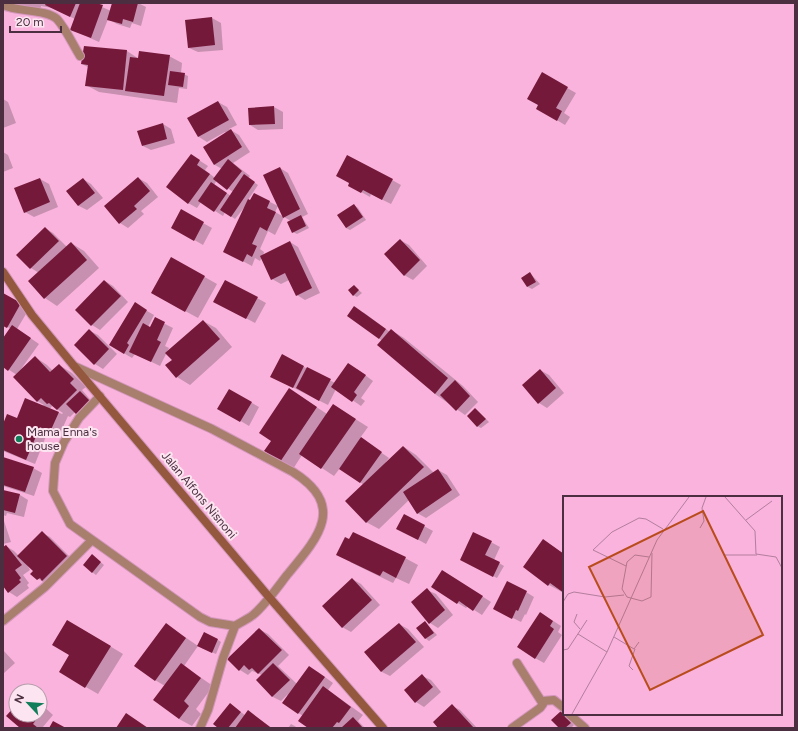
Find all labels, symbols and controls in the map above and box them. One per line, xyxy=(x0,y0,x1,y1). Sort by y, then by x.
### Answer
scale bar xyxy=(10,8,61,34)
text: 20 m xyxy=(16,15,44,29)
place label: Mama Enna's house xyxy=(27,425,98,453)
marker: Mama Enna's house xyxy=(14,434,24,444)
street label: Jalan Alfons Nisnoni xyxy=(159,449,239,541)
inset map xyxy=(563,496,782,715)
north arrow xyxy=(8,683,48,723)
text: N xyxy=(12,692,27,706)

